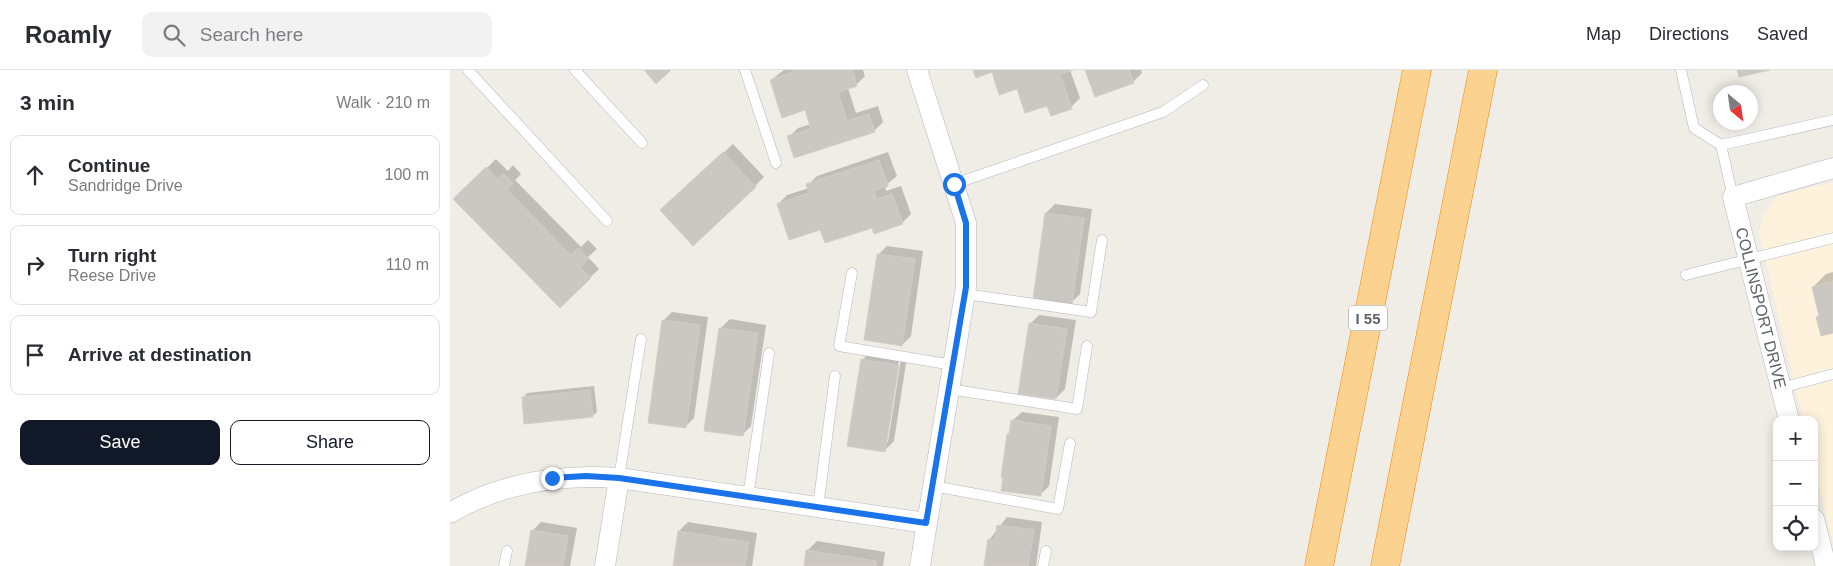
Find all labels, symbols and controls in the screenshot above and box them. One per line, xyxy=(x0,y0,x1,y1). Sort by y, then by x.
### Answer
search box xyxy=(142,12,492,57)
text: Roamly xyxy=(25,21,112,48)
icon: search xyxy=(160,21,188,49)
text: Search here xyxy=(200,24,303,45)
text: Map xyxy=(1586,24,1621,44)
text: Directions xyxy=(1649,24,1729,44)
text: Saved xyxy=(1757,24,1808,44)
north arrow xyxy=(1713,85,1758,130)
text: 3 min xyxy=(20,91,75,114)
text: Walk · 210 m xyxy=(336,94,430,111)
text: Continue xyxy=(68,155,150,176)
icon: ahead xyxy=(21,161,49,189)
text: 100 m xyxy=(385,166,429,183)
route start xyxy=(943,173,966,196)
text: Sandridge Drive xyxy=(68,177,183,194)
street label: COLLINSPORT DRIVE xyxy=(1733,226,1789,390)
text: Turn right xyxy=(68,245,156,266)
icon: right xyxy=(21,251,49,279)
text: 110 m xyxy=(386,256,429,273)
text: Reese Drive xyxy=(68,267,156,284)
road number: I 55 xyxy=(1349,306,1387,330)
icon: arrive xyxy=(21,341,49,369)
text: Arrive at destination xyxy=(68,344,252,365)
map controls xyxy=(1773,416,1818,551)
button: + xyxy=(1773,416,1818,461)
button: Save xyxy=(20,420,220,465)
button: Share xyxy=(230,420,430,465)
button: − xyxy=(1773,461,1818,506)
route end xyxy=(541,467,564,490)
button: locate xyxy=(1773,506,1818,551)

